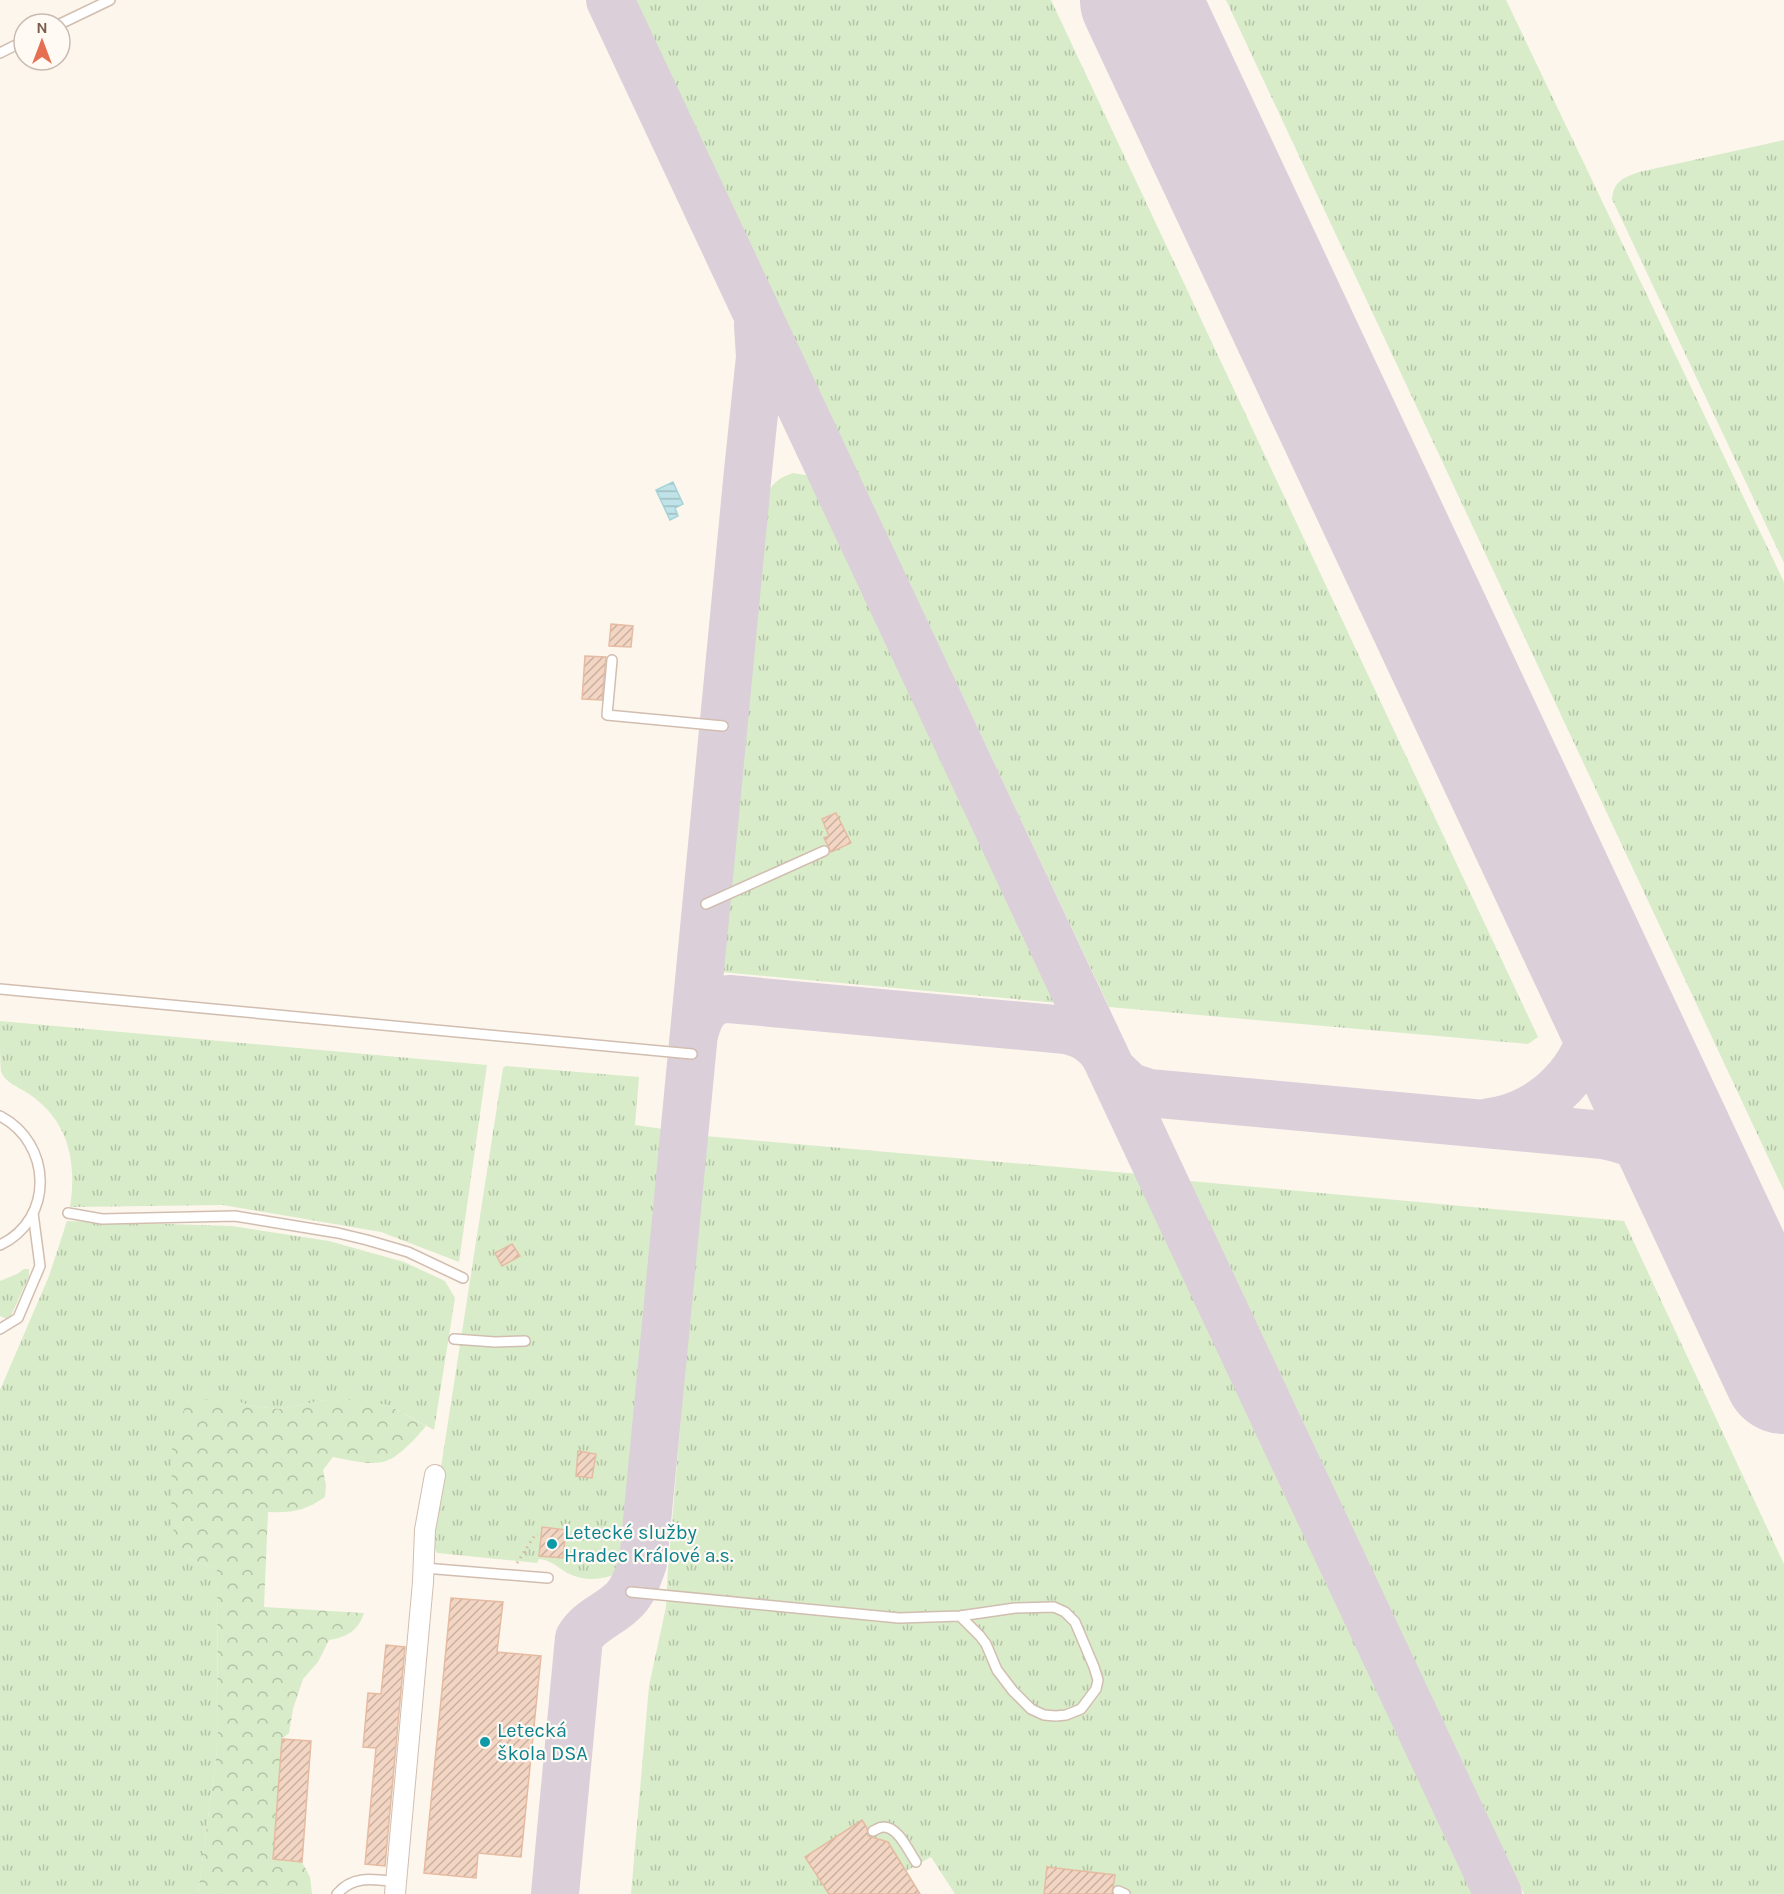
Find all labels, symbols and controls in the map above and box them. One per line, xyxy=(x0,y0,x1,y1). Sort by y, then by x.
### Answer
north arrow xyxy=(12,12,72,72)
text: N xyxy=(36,18,48,37)
place label: Letecké služby Hradec Králové a.s. xyxy=(564,1521,733,1567)
marker: Letecké služby Hradec Králové a.s. xyxy=(545,1537,559,1551)
place label: Letecká škola DSA xyxy=(497,1719,588,1765)
marker: Letecká škola DSA xyxy=(478,1735,492,1749)

